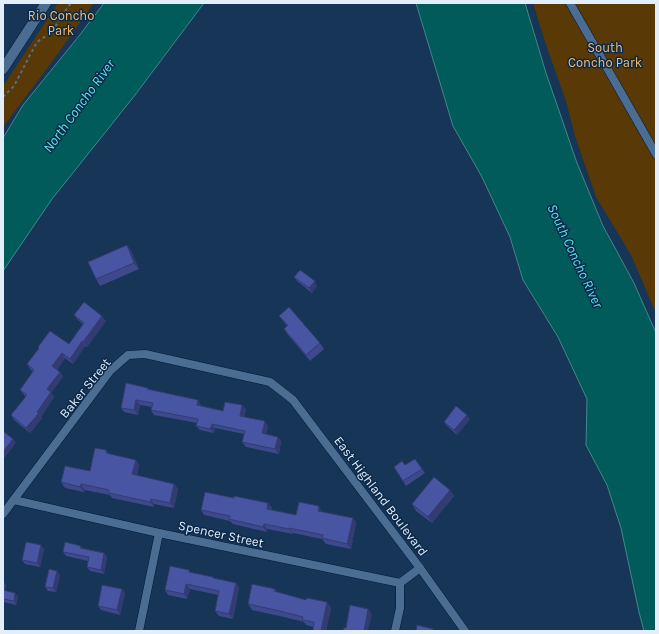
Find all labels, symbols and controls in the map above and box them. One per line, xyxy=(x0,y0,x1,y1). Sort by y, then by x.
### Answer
park label: Rio Concho Park xyxy=(28,8,94,38)
park label: South Concho Park xyxy=(568,40,642,70)
water label: North Concho River xyxy=(40,55,119,156)
water label: South Concho River xyxy=(543,201,607,312)
street label: Baker Street xyxy=(56,355,114,421)
street label: East Highland Boulevard xyxy=(331,433,431,559)
street label: Spencer Street xyxy=(177,518,265,550)

